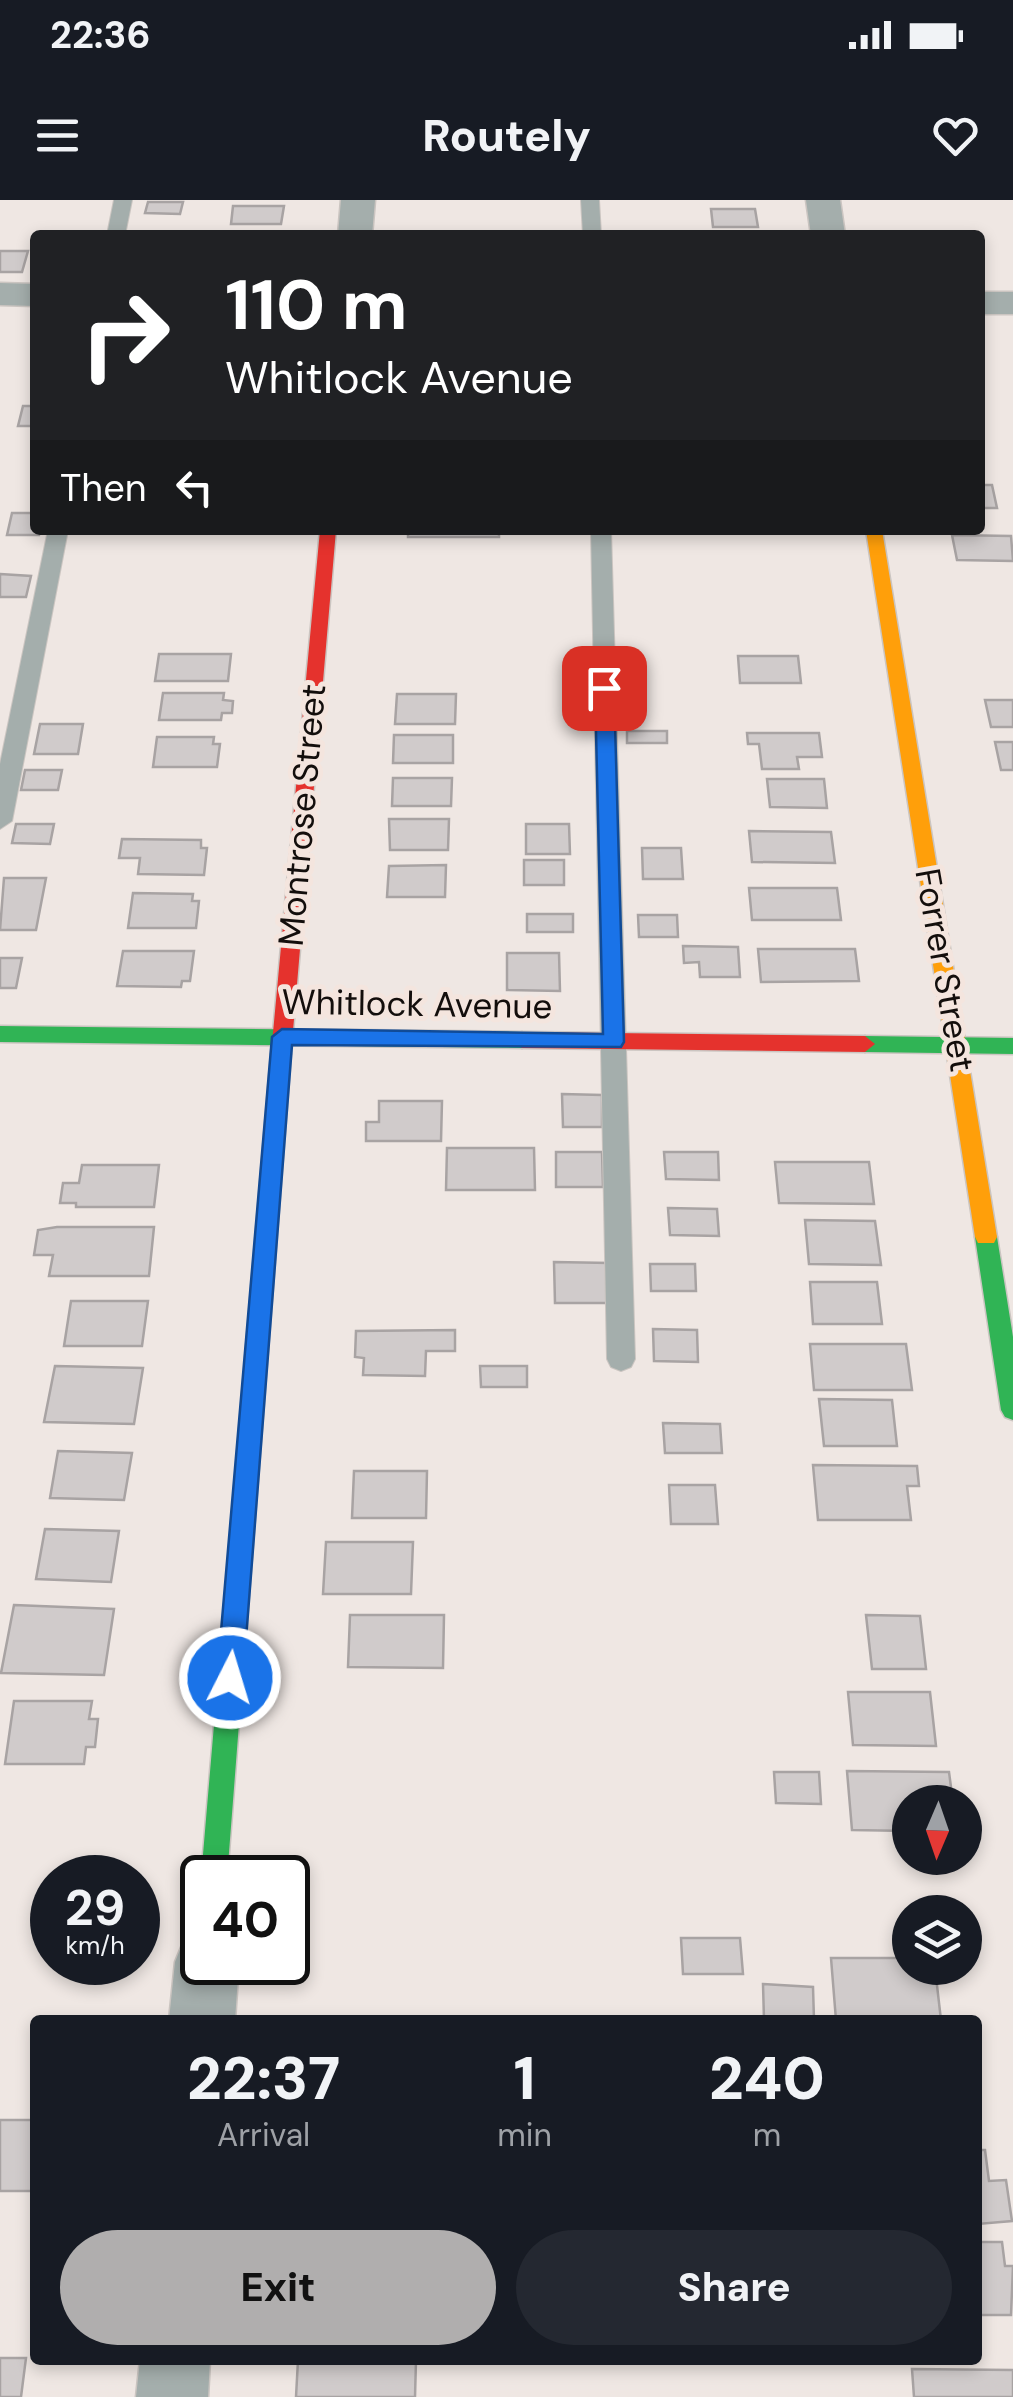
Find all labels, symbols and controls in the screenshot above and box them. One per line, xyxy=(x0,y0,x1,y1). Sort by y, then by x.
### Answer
text: 22:36 xyxy=(50,10,151,60)
text: Routely xyxy=(422,106,591,165)
icon: menu xyxy=(30,108,85,163)
icon: heart xyxy=(928,108,983,163)
text: 110 m xyxy=(225,260,408,351)
icon: right xyxy=(60,270,190,400)
text: Whitlock Avenue xyxy=(225,348,573,407)
icon: left xyxy=(167,460,222,515)
text: Then xyxy=(60,463,147,513)
pin xyxy=(562,646,647,731)
icon: arrive xyxy=(577,661,632,716)
street label: Montrose Street xyxy=(268,682,336,948)
street label: Forrer Street xyxy=(905,865,985,1075)
street label: Whitlock Avenue xyxy=(281,979,553,1029)
position arrow xyxy=(178,1626,282,1730)
north arrow xyxy=(892,1785,982,1875)
map controls xyxy=(892,1785,982,1985)
speed limit sign: 40 xyxy=(180,1855,310,1985)
text: 29 xyxy=(65,1875,125,1941)
button: layers xyxy=(892,1895,982,1985)
text: km/h xyxy=(65,1929,125,1962)
text: 22:37 xyxy=(187,2039,340,2118)
text: 1 xyxy=(513,2039,536,2118)
text: 240 xyxy=(709,2039,825,2118)
text: Arrival xyxy=(217,2114,310,2156)
text: min xyxy=(497,2114,552,2156)
text: m xyxy=(753,2114,781,2156)
button: Exit xyxy=(60,2230,496,2345)
button: Share xyxy=(516,2230,952,2345)

